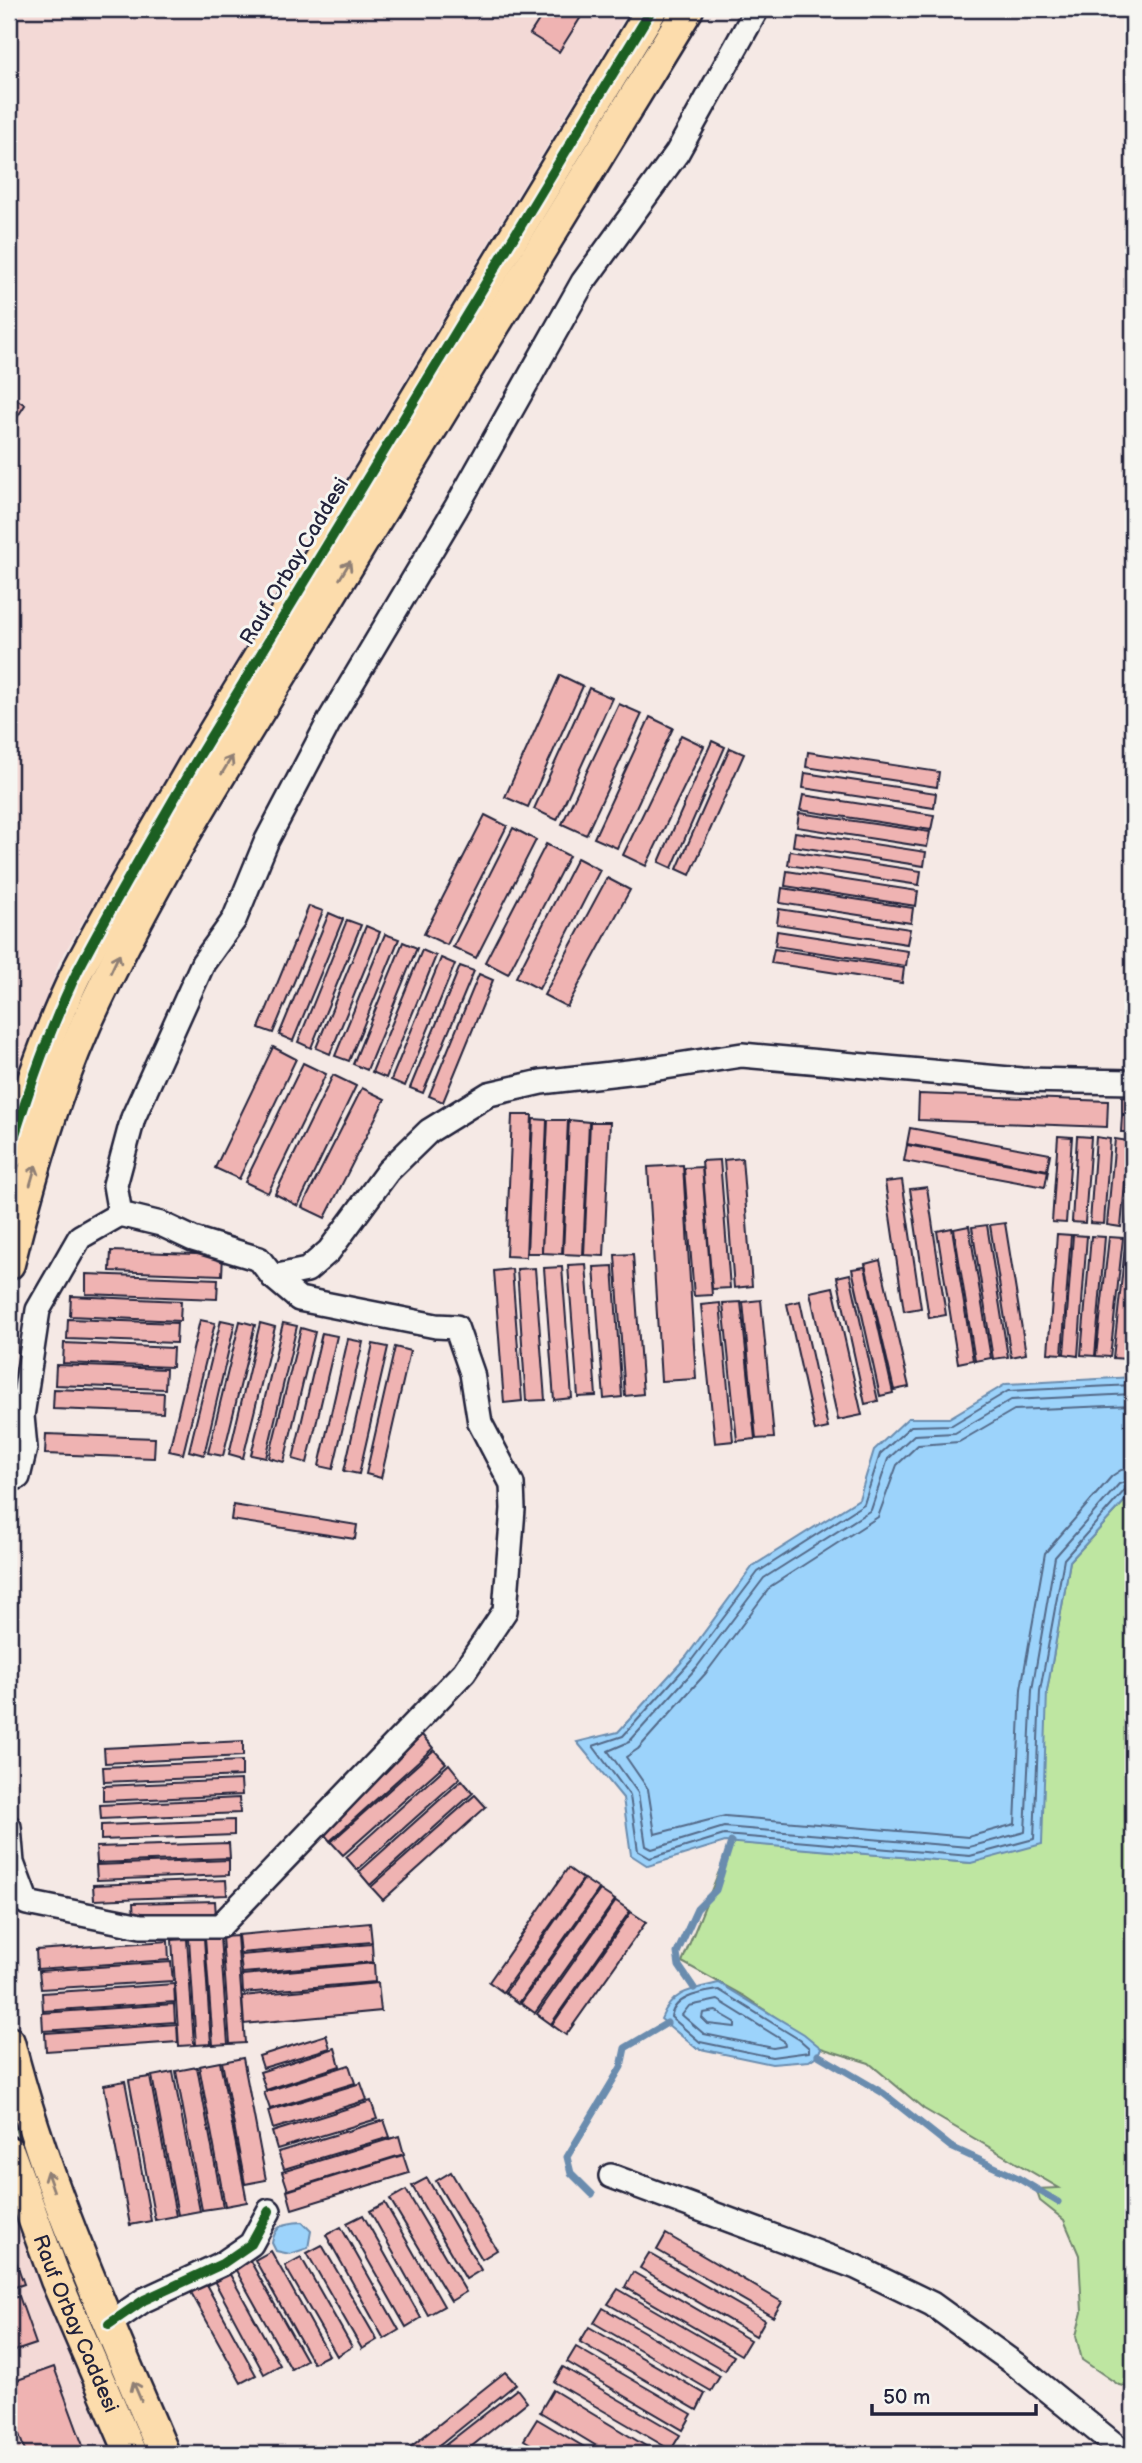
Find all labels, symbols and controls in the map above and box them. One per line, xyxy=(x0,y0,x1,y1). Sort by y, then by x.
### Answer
street label: Rauf Orbay Caddesi xyxy=(235,473,354,649)
one-way arrow xyxy=(338,561,352,581)
one-way arrow xyxy=(221,755,235,775)
one-way arrow xyxy=(109,953,123,974)
one-way arrow xyxy=(27,1164,40,1186)
one-way arrow xyxy=(43,2171,56,2193)
street label: Rauf Orbay Caddesi xyxy=(27,2231,124,2416)
scale bar xyxy=(872,2372,1037,2416)
one-way arrow xyxy=(130,2381,143,2403)
text: 50 m xyxy=(883,2385,930,2410)

